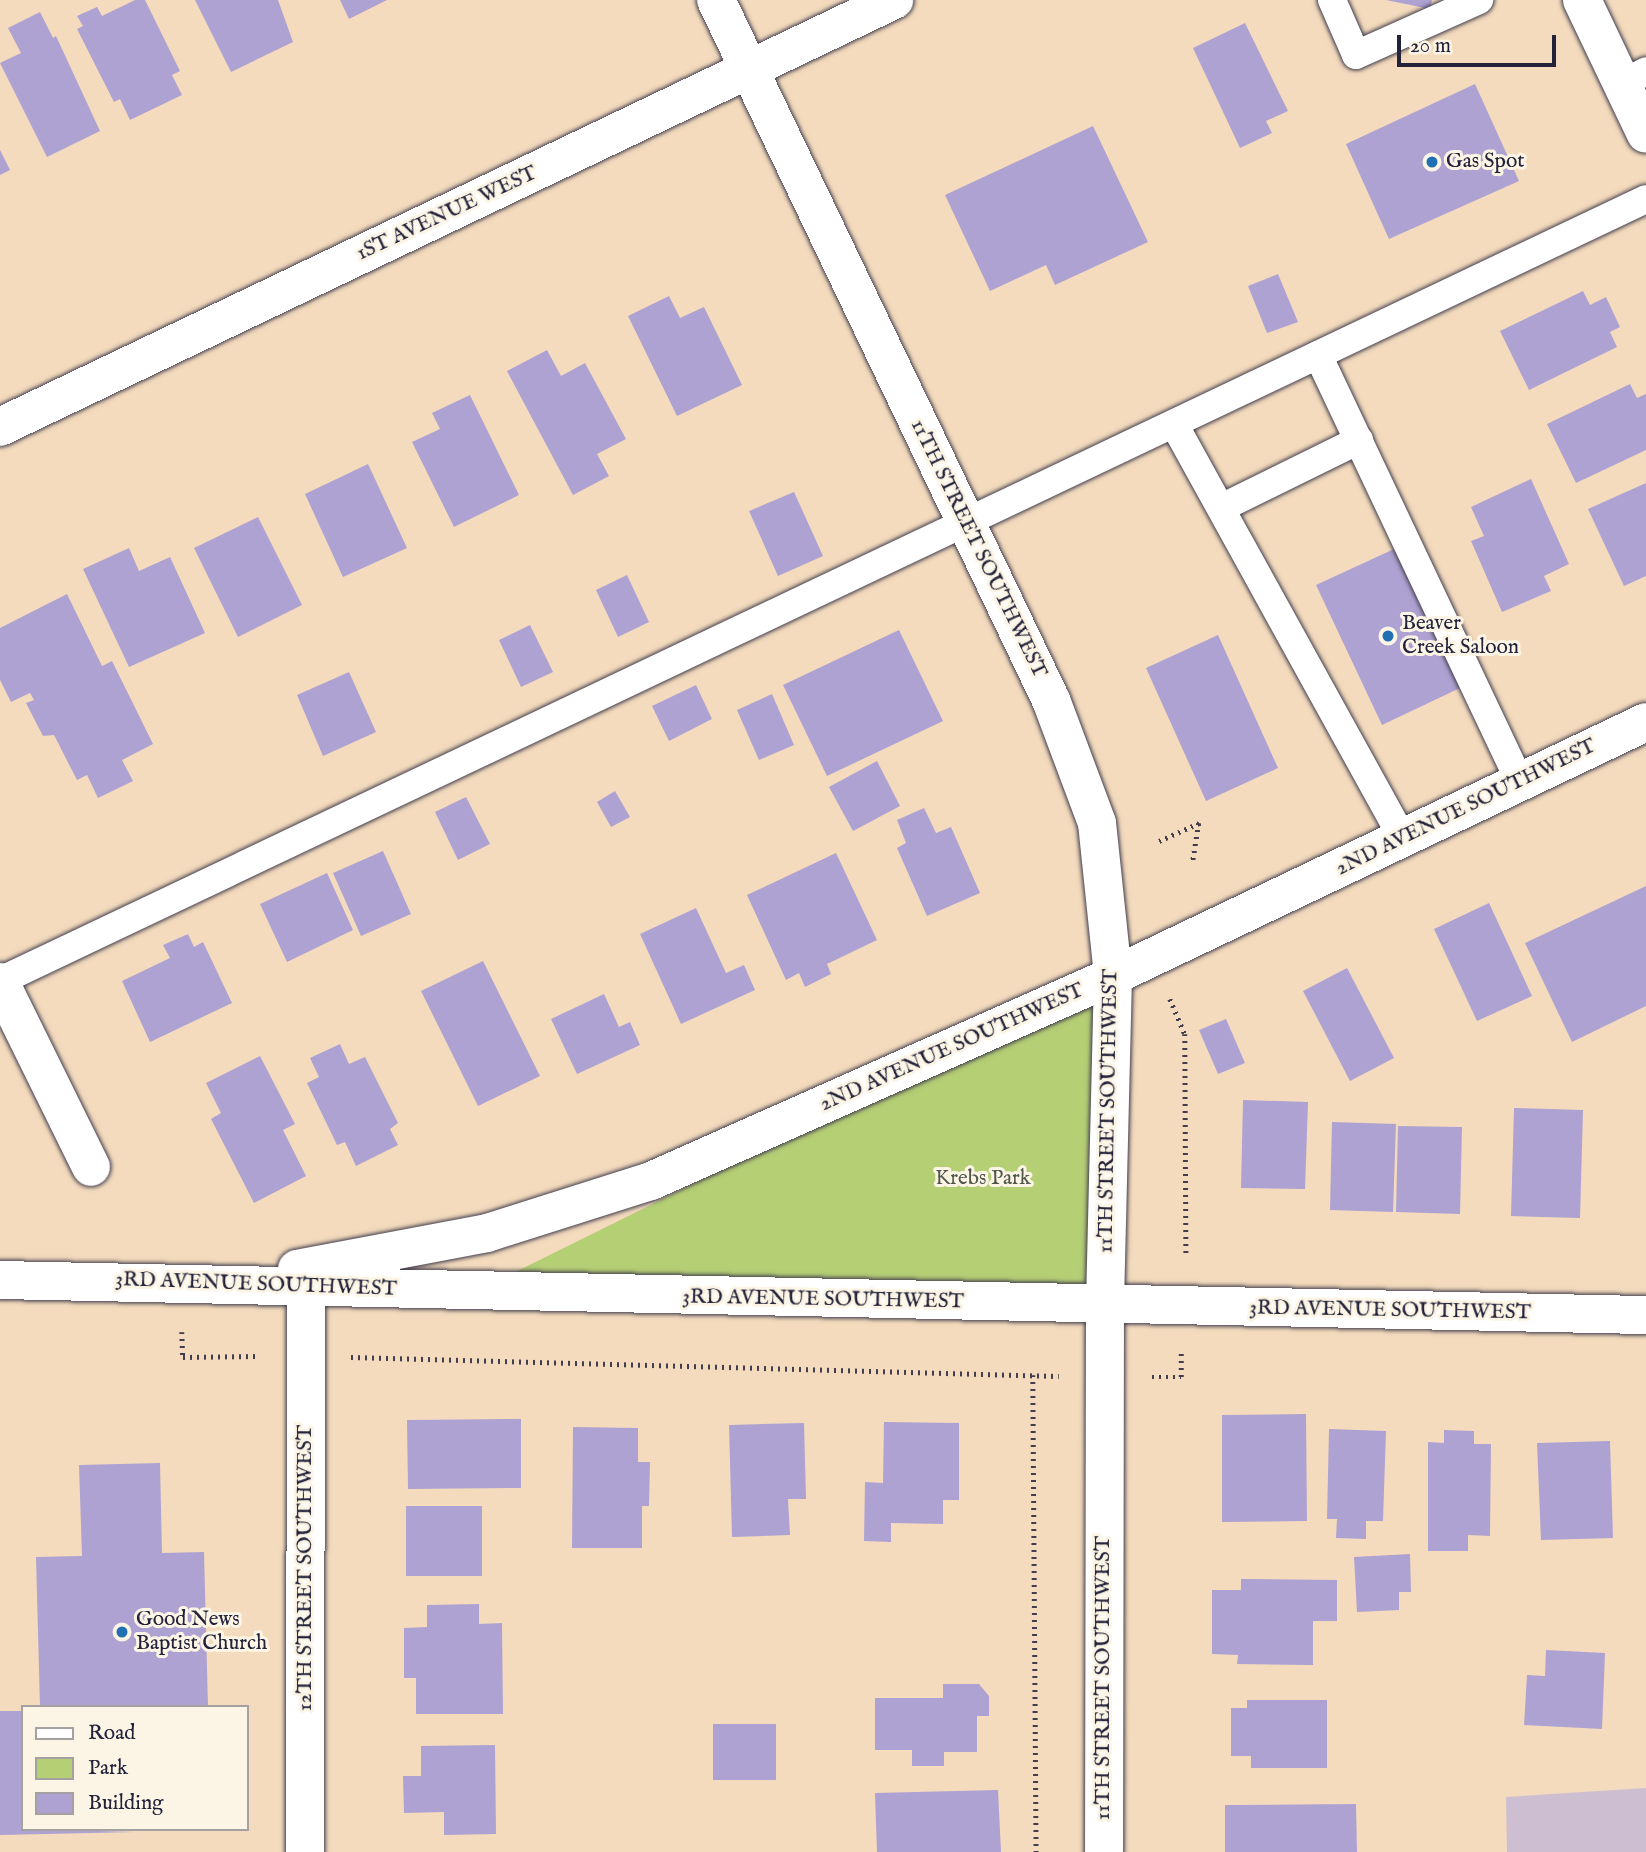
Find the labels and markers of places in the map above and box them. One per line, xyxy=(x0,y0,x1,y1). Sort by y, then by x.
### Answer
place label: Gas Spot xyxy=(1446,149,1524,175)
marker: Gas Spot xyxy=(1424,154,1440,170)
place label: Beaver Creek Saloon xyxy=(1402,611,1519,661)
marker: Beaver Creek Saloon xyxy=(1380,628,1396,644)
place label: Good News Baptist Church xyxy=(136,1607,267,1657)
marker: Good News Baptist Church xyxy=(114,1624,130,1640)

